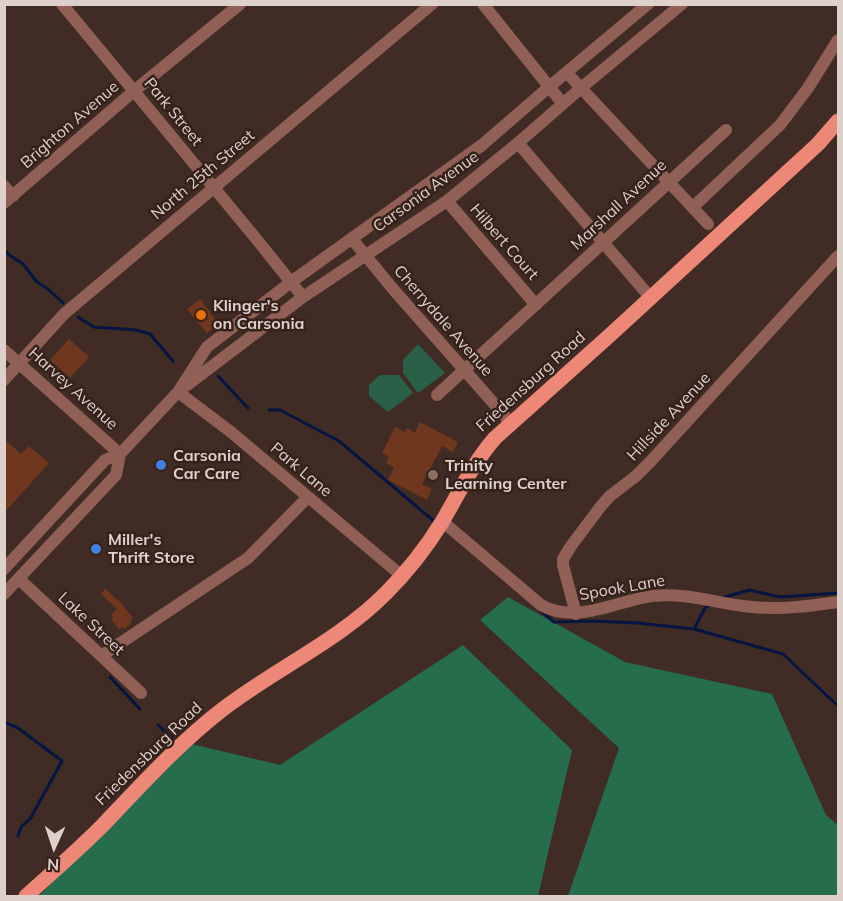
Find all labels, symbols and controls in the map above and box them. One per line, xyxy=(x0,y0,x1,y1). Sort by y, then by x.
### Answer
street label: Park Street xyxy=(140,74,206,150)
street label: Brighton Avenue xyxy=(17,77,123,173)
street label: North 25th Street xyxy=(147,126,259,224)
street label: Carsonia Avenue xyxy=(369,147,483,237)
street label: Marshall Avenue xyxy=(567,156,671,254)
street label: Hilbert Court xyxy=(466,200,542,284)
street label: Cherrydale Avenue xyxy=(389,261,497,381)
place label: Klinger's on Carsonia xyxy=(213,296,305,334)
marker: Klinger's on Carsonia xyxy=(194,308,208,322)
street label: Friedensburg Road xyxy=(472,328,590,436)
street label: Harvey Avenue xyxy=(24,344,122,434)
street label: Hillside Avenue xyxy=(623,369,715,465)
street label: Park Lane xyxy=(266,439,336,501)
place label: Carsonia Car Care xyxy=(173,446,241,484)
place label: Trinity Learning Center xyxy=(445,456,567,494)
marker: Carsonia Car Care xyxy=(154,458,168,472)
marker: Trinity Learning Center xyxy=(426,468,440,482)
place label: Miller's Thrift Store xyxy=(108,530,195,568)
marker: Miller's Thrift Store xyxy=(89,542,103,556)
street label: Spook Lane xyxy=(578,571,666,605)
street label: Lake Street xyxy=(54,589,128,659)
street label: Friedensburg Road xyxy=(92,698,206,810)
north arrow xyxy=(24,817,84,877)
text: N xyxy=(46,855,60,875)

